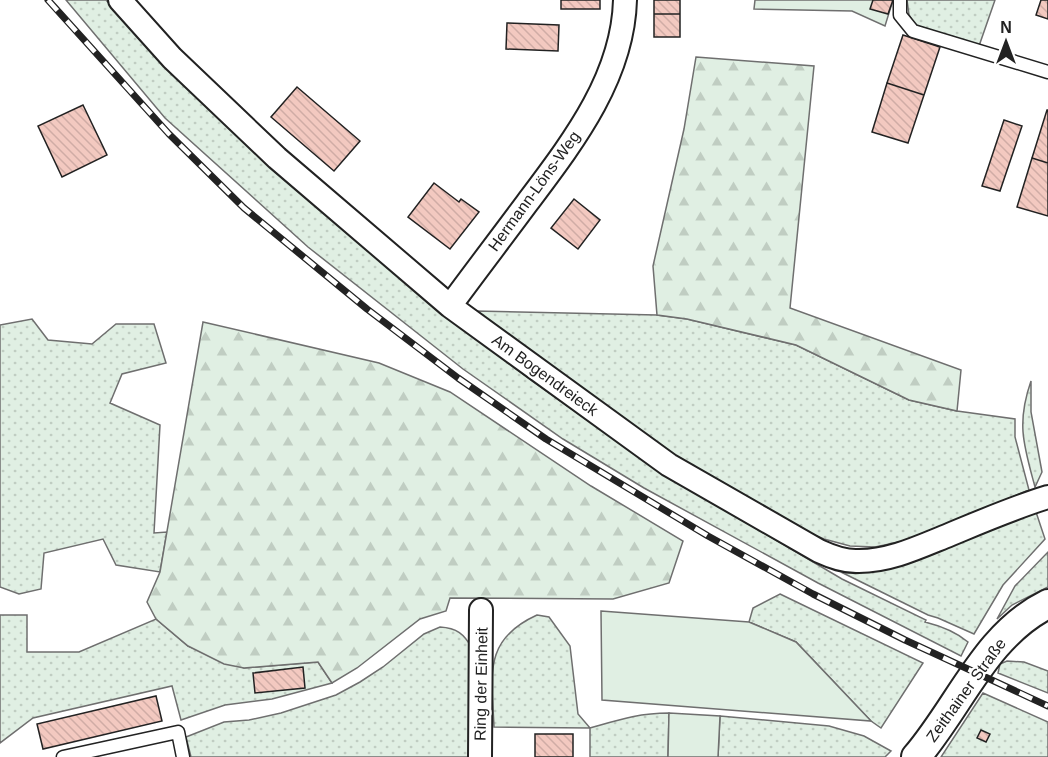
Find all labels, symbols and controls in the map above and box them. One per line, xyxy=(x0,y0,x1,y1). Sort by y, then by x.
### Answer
north arrow xyxy=(976,12,1036,72)
text: N xyxy=(1000,19,1012,36)
street label: Hermann-Löns-Weg xyxy=(485,128,583,254)
street label: Am Bogendreieck xyxy=(489,331,602,420)
street label: Ring der Einheit xyxy=(472,626,491,741)
street label: Zeithainer Straße xyxy=(923,635,1009,745)

